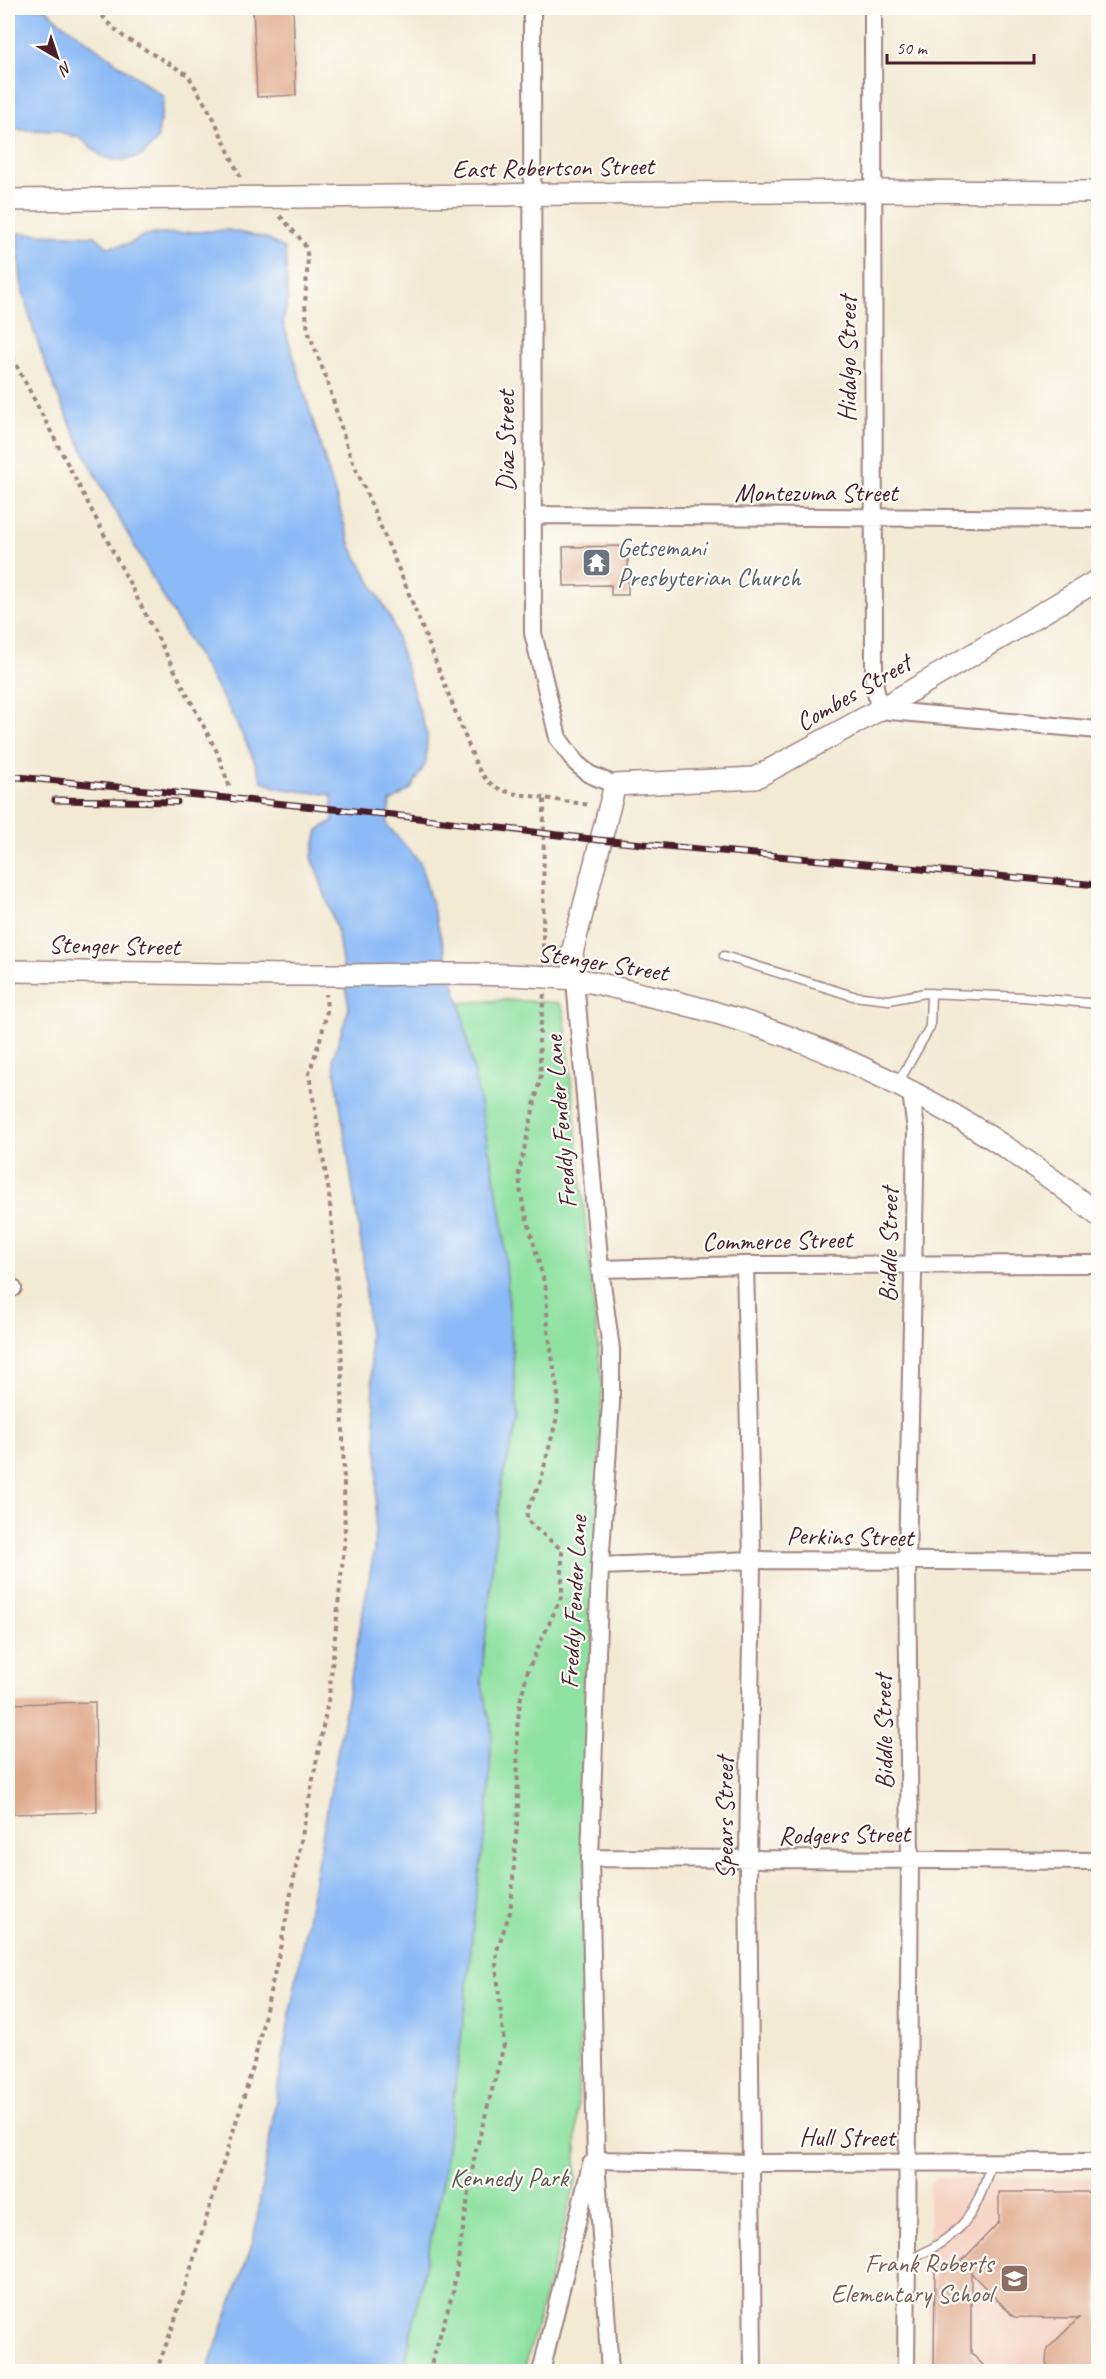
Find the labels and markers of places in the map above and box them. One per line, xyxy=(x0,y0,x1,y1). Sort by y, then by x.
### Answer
place label: Getsemani Presbyterian Church xyxy=(617,531,802,594)
temple icon: Getsemani Presbyterian Church xyxy=(580,546,612,578)
place label: Frank Roberts Elementary School xyxy=(831,2247,998,2310)
school or university icon: Frank Roberts Elementary School xyxy=(998,2262,1030,2294)

